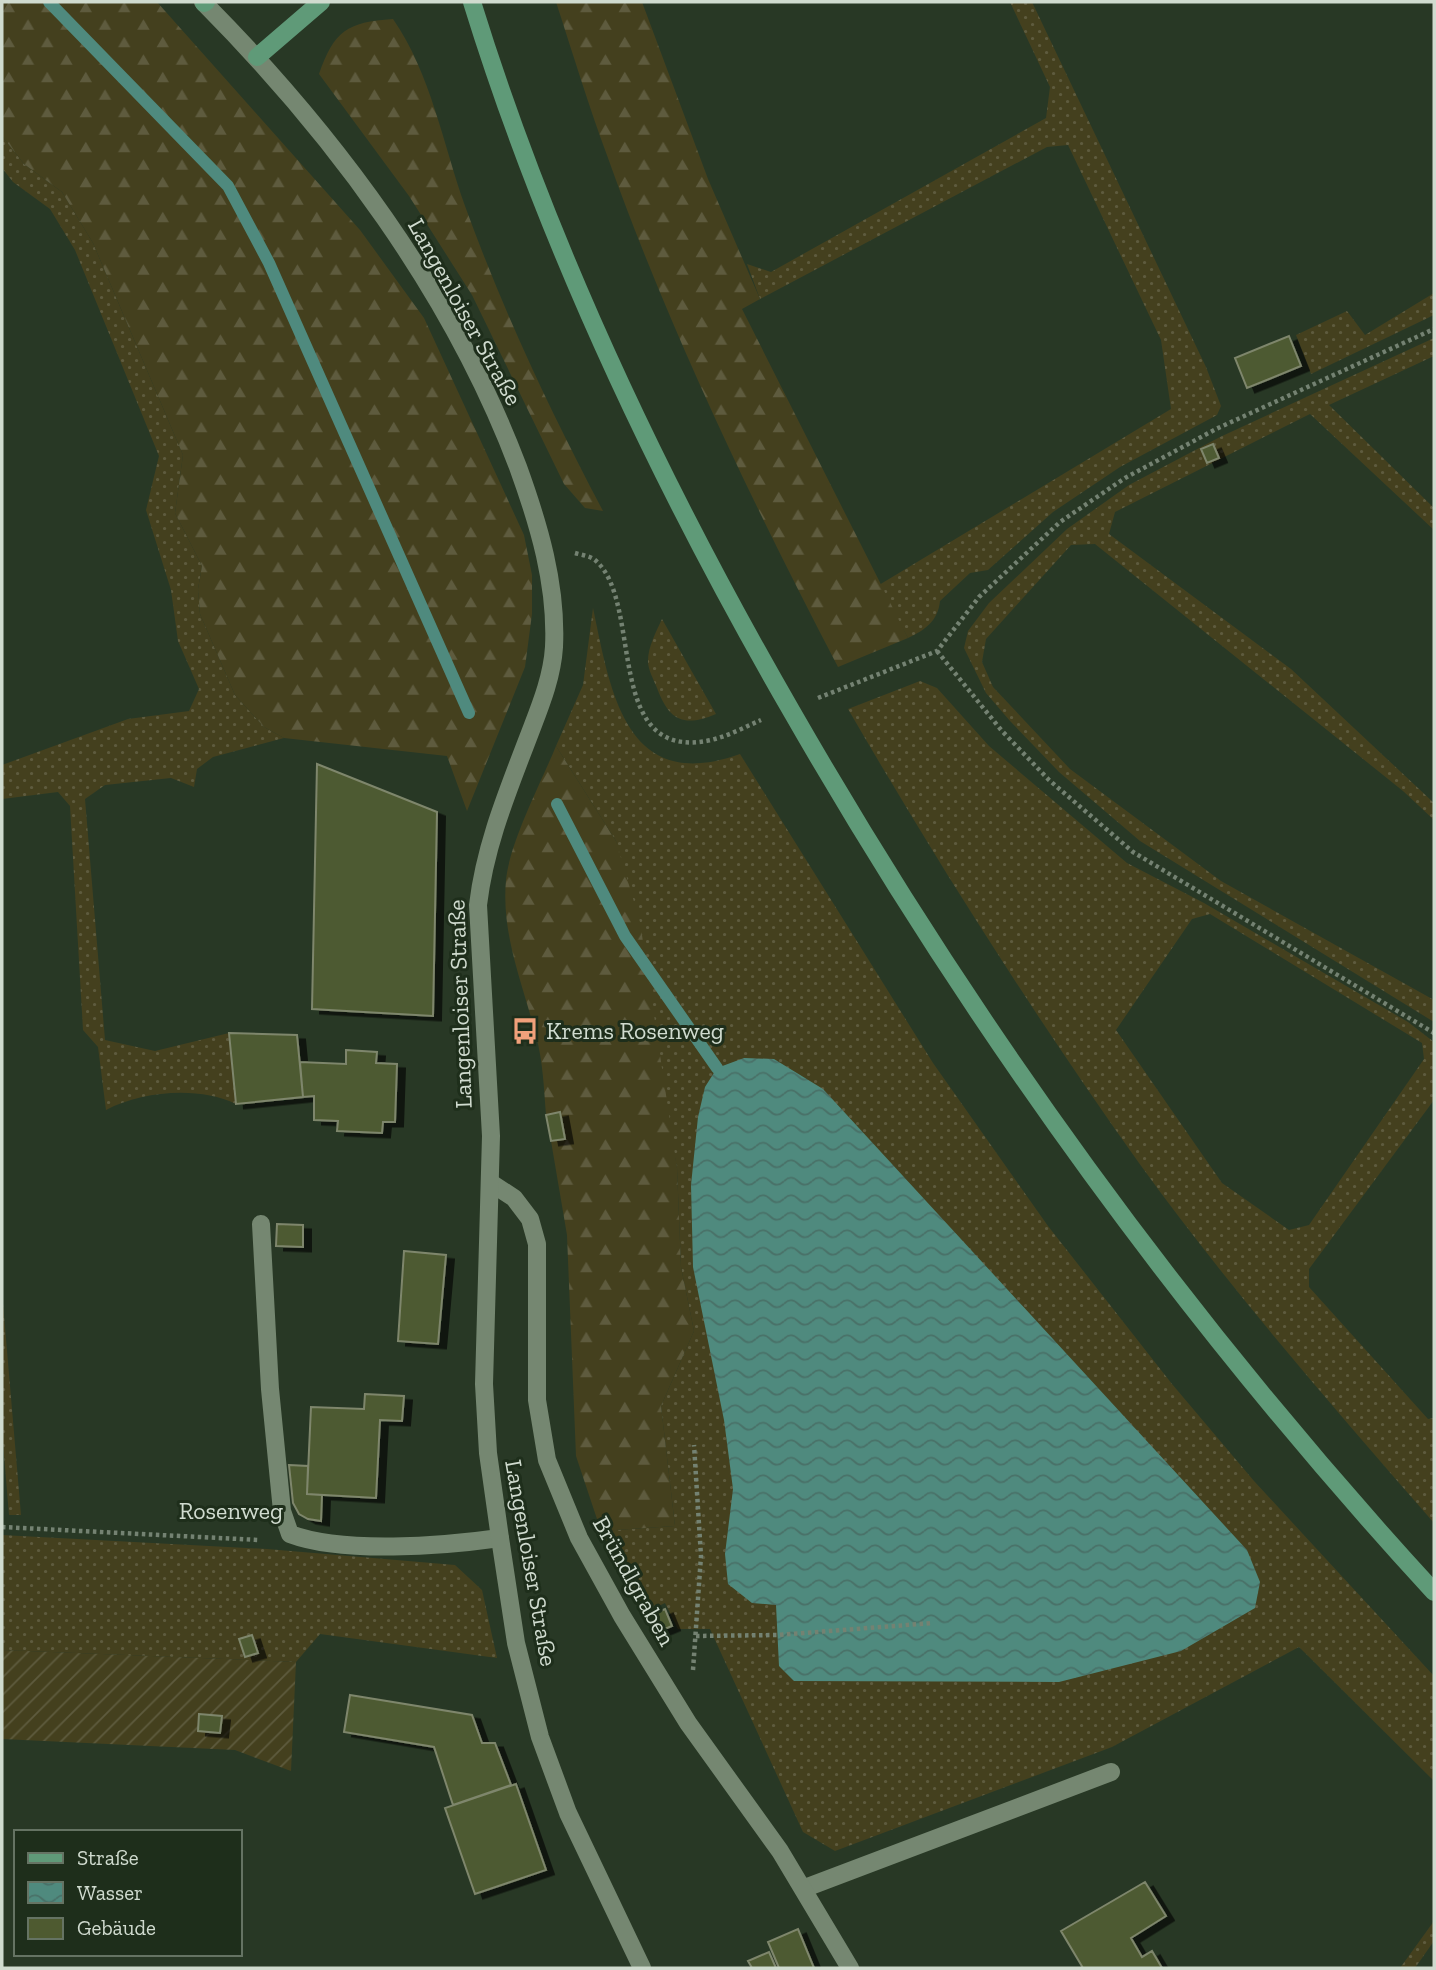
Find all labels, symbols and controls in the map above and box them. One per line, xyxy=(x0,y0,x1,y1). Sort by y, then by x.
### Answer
street label: Langenloiser Straße xyxy=(402,213,529,410)
street label: Langenloiser Straße xyxy=(441,899,478,1109)
bus stop icon: Krems Rosenweg xyxy=(510,1016,540,1046)
place label: Krems Rosenweg xyxy=(546,1016,724,1045)
street label: Langenloiser Straße xyxy=(499,1457,564,1668)
street label: Rosenweg xyxy=(179,1496,283,1525)
street label: Bründlgraben xyxy=(587,1511,682,1651)
legend xyxy=(14,1830,242,1956)
text: Straße xyxy=(77,1845,139,1870)
text: Wasser xyxy=(77,1880,143,1905)
text: Gebäude xyxy=(77,1915,156,1940)

